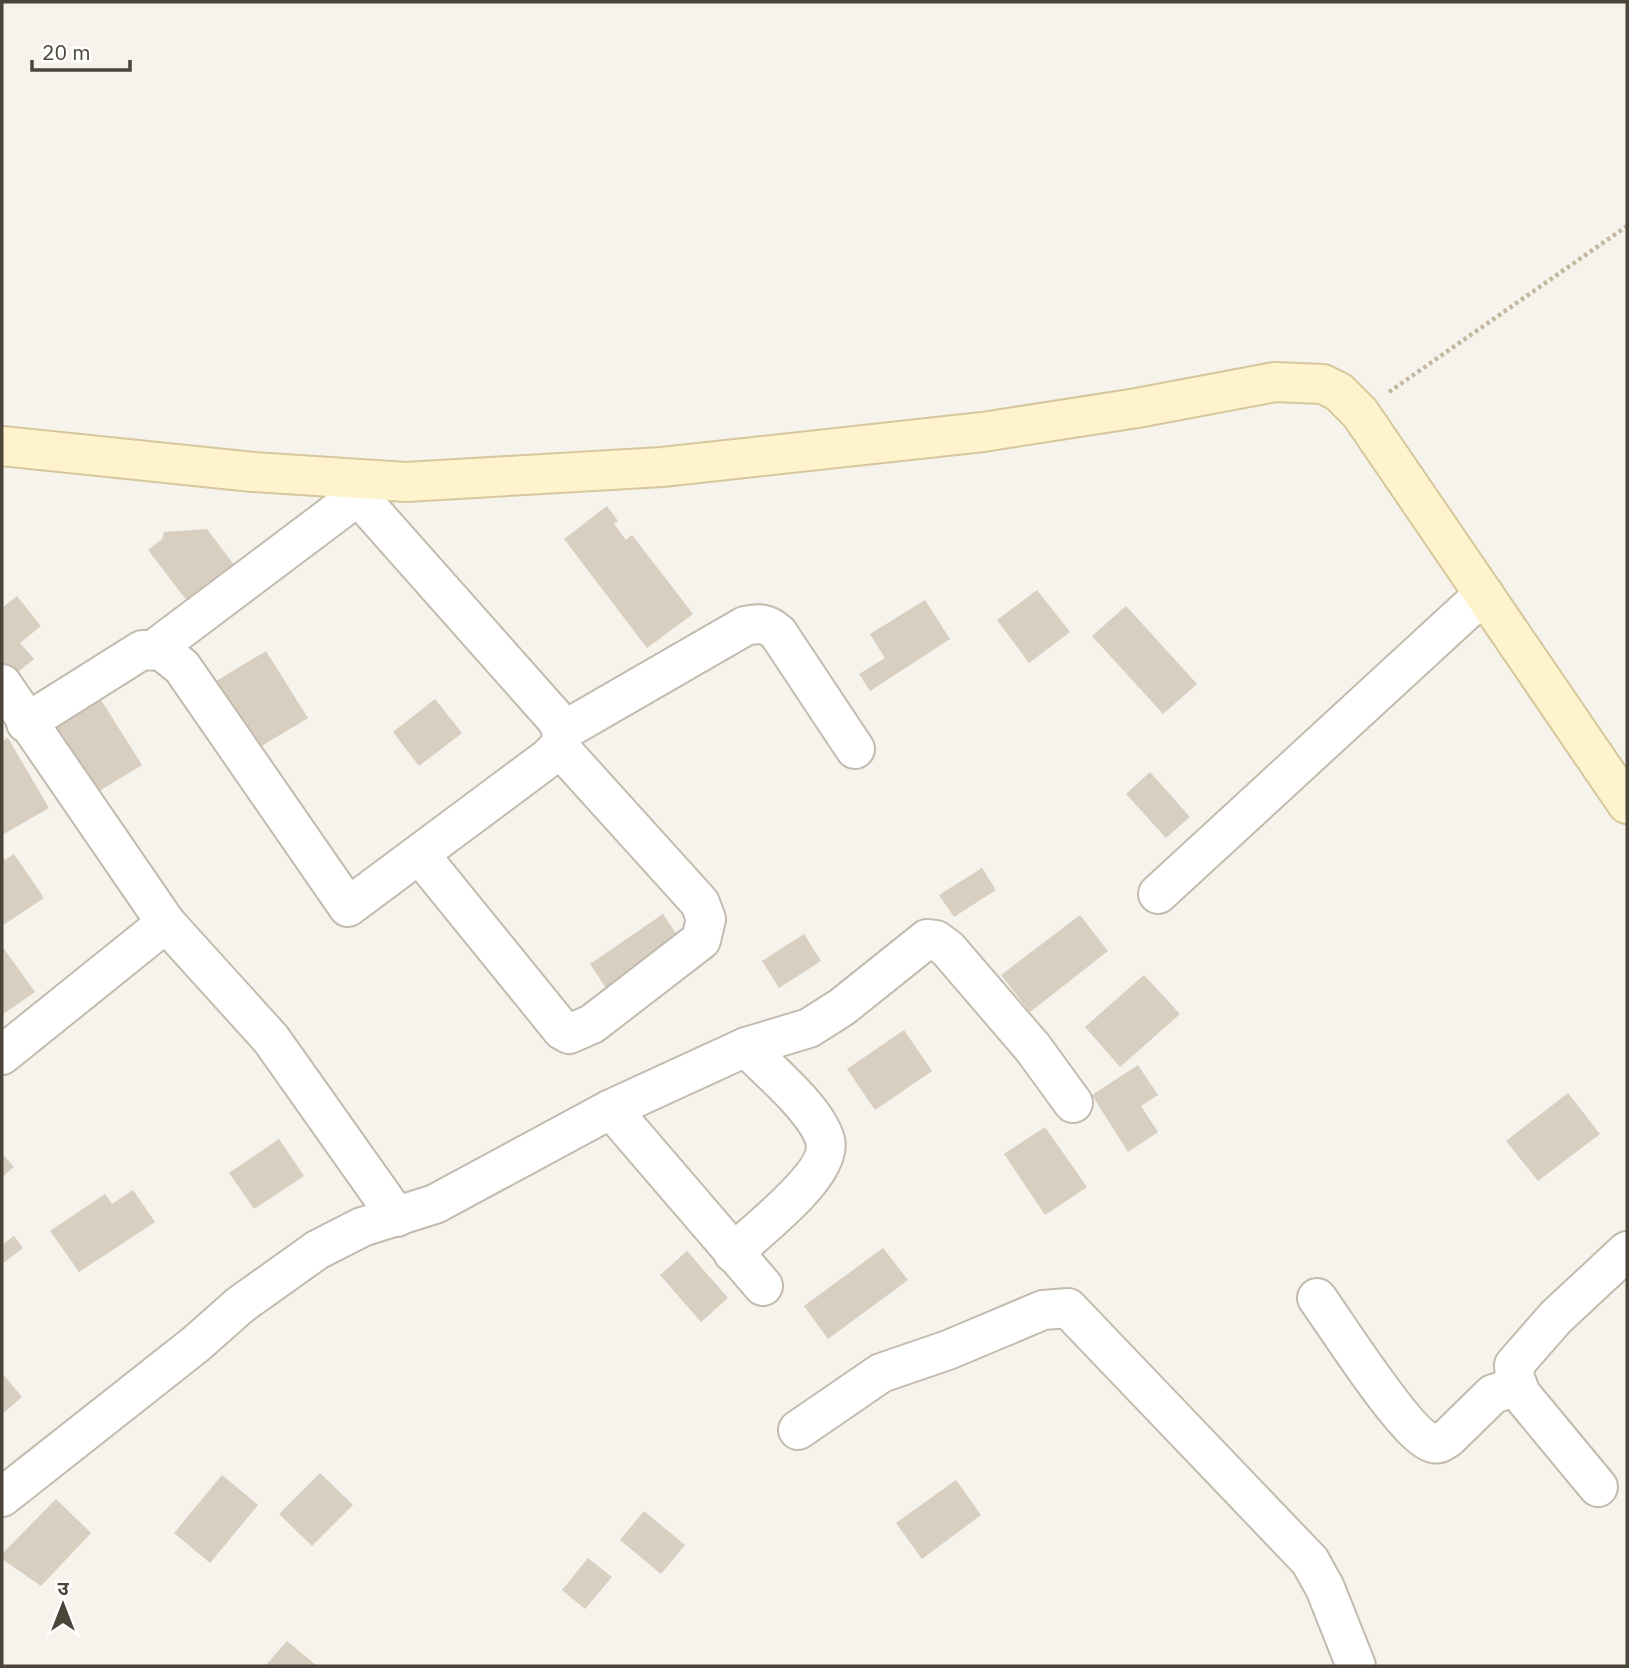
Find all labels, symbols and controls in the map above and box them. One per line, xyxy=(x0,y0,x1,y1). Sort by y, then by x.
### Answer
scale bar xyxy=(32,28,130,72)
text: 20 m xyxy=(42,38,91,66)
north arrow xyxy=(28,1570,98,1640)
text: उ xyxy=(57,1576,69,1600)

